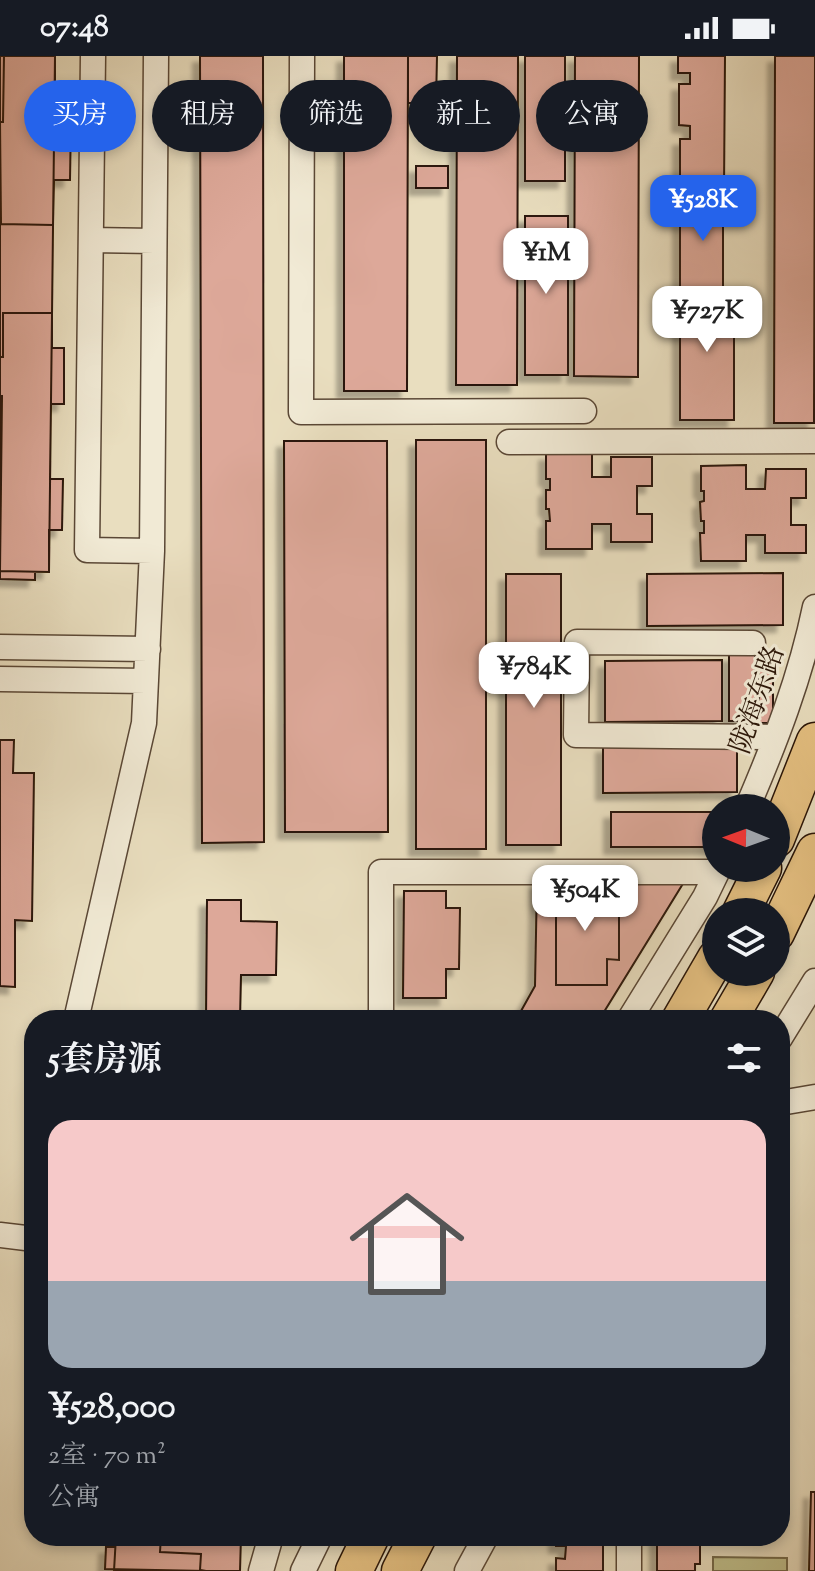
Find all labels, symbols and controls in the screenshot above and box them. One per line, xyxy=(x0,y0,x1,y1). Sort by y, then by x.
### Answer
text: 07:48 xyxy=(40,7,109,50)
chip: 买房 xyxy=(24,80,136,152)
chip: 租房 xyxy=(152,80,264,152)
chip: 筛选 xyxy=(280,80,392,152)
chip: 新上 xyxy=(408,80,520,152)
chip: 公寓 xyxy=(536,80,648,152)
pin: ¥528K xyxy=(647,175,759,243)
text: ¥528K xyxy=(668,182,738,219)
pin: ¥1M xyxy=(507,228,585,296)
text: ¥1M xyxy=(521,235,571,272)
pin: ¥727K xyxy=(651,286,763,354)
text: ¥727K xyxy=(670,293,744,330)
street label: 陇海东路 xyxy=(722,641,796,759)
pin: ¥784K xyxy=(478,642,590,710)
text: ¥784K xyxy=(497,649,571,686)
north arrow xyxy=(702,794,790,882)
map controls xyxy=(702,794,790,986)
pin: ¥504K xyxy=(529,865,641,933)
text: ¥504K xyxy=(550,872,620,909)
button: layers xyxy=(702,898,790,986)
icon: filters xyxy=(722,1036,766,1080)
text: 5套房源 xyxy=(48,1037,162,1086)
icon: home xyxy=(335,1172,479,1316)
text: ¥528,000 xyxy=(48,1384,176,1433)
text: 2室 · 70 m² xyxy=(48,1438,166,1475)
text: 公寓 xyxy=(48,1480,100,1517)

